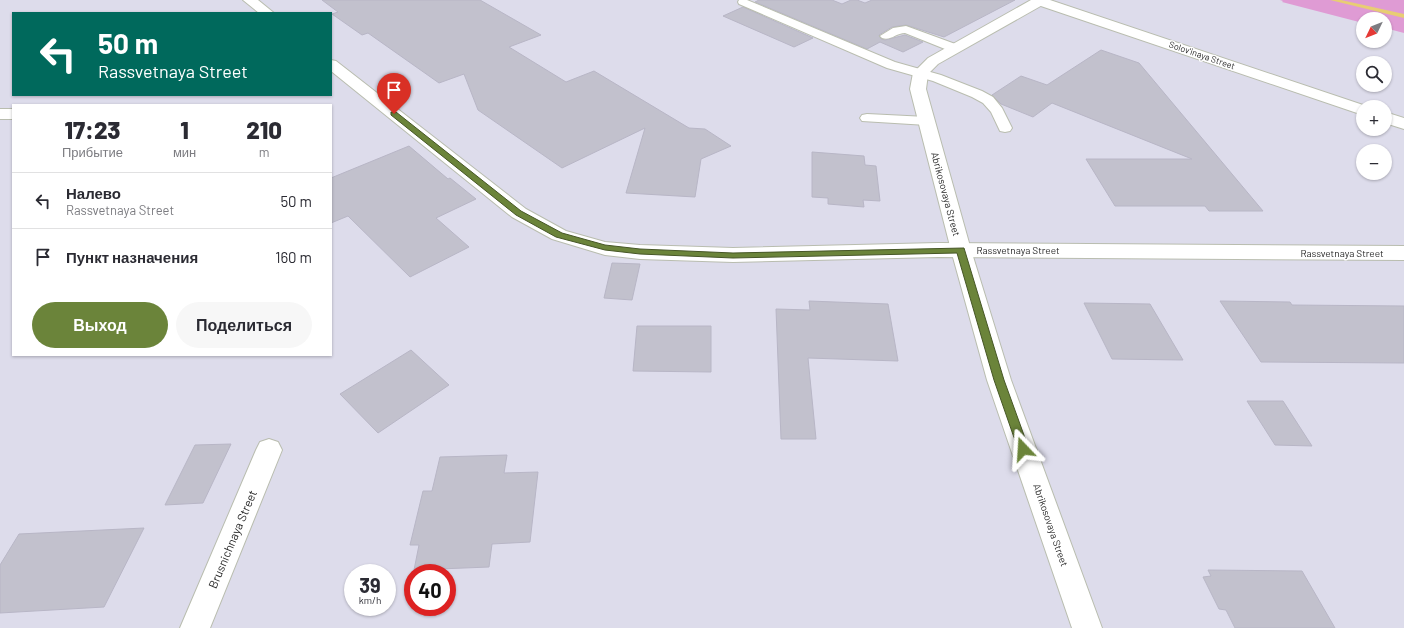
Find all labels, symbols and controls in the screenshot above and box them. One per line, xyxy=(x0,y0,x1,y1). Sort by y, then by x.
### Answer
north arrow xyxy=(1356,12,1392,48)
map controls xyxy=(1356,12,1392,180)
text: 50 m xyxy=(98,26,158,60)
icon: left xyxy=(32,28,84,80)
street label: Solov'inaya Street xyxy=(1168,39,1236,71)
button: search xyxy=(1356,56,1392,92)
text: Rassvetnaya Street xyxy=(98,60,248,82)
pin xyxy=(377,73,411,114)
icon: arrive xyxy=(383,79,405,101)
button: + xyxy=(1356,100,1392,136)
text: 17:23 xyxy=(64,115,120,144)
text: 1 xyxy=(180,115,189,144)
text: 210 xyxy=(246,115,282,144)
text: Прибытие xyxy=(62,144,123,160)
text: мин xyxy=(173,144,196,160)
text: m xyxy=(259,144,270,160)
button: − xyxy=(1356,144,1392,180)
street label: Abrikosovaya Street xyxy=(929,151,963,238)
text: Налево xyxy=(66,184,121,202)
icon: left xyxy=(32,190,54,212)
text: 50 m xyxy=(280,192,312,210)
text: Rassvetnaya Street xyxy=(66,202,174,218)
street label: Rassvetnaya Street xyxy=(976,244,1060,256)
icon: arrive xyxy=(32,246,54,268)
street label: Rassvetnaya Street xyxy=(1300,247,1384,259)
text: Пункт назначения xyxy=(66,248,198,266)
text: 160 m xyxy=(275,248,312,266)
button: Выход xyxy=(32,302,168,348)
button: Поделиться xyxy=(176,302,312,348)
position arrow xyxy=(1002,428,1044,470)
street label: Abrikosovaya Street xyxy=(1031,482,1071,568)
street label: Brusnichnaya Street xyxy=(205,488,259,590)
speed limit sign: 40 xyxy=(404,564,456,616)
text: 39 xyxy=(359,573,381,597)
text: km/h xyxy=(359,594,381,606)

